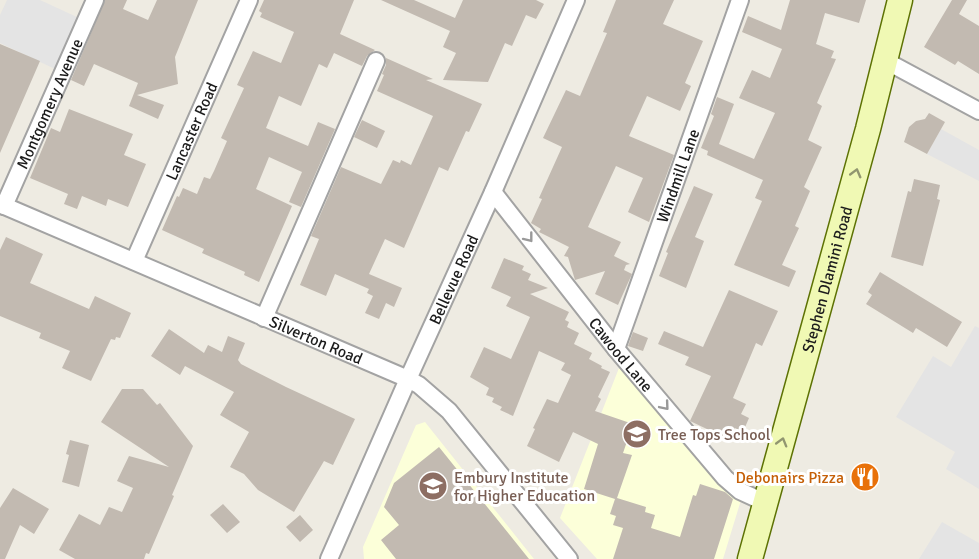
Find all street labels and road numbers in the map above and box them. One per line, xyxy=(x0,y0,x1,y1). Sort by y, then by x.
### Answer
street label: Montgomery Avenue xyxy=(13,36,88,172)
street label: Lancaster Road xyxy=(162,79,222,183)
street label: Windmill Lane xyxy=(653,126,704,226)
street label: Stephen Dlamini Road xyxy=(798,204,857,355)
street label: Bellevue Road xyxy=(425,232,483,328)
street label: Silverton Road xyxy=(266,312,365,369)
street label: Cawood Lane xyxy=(584,314,657,396)

